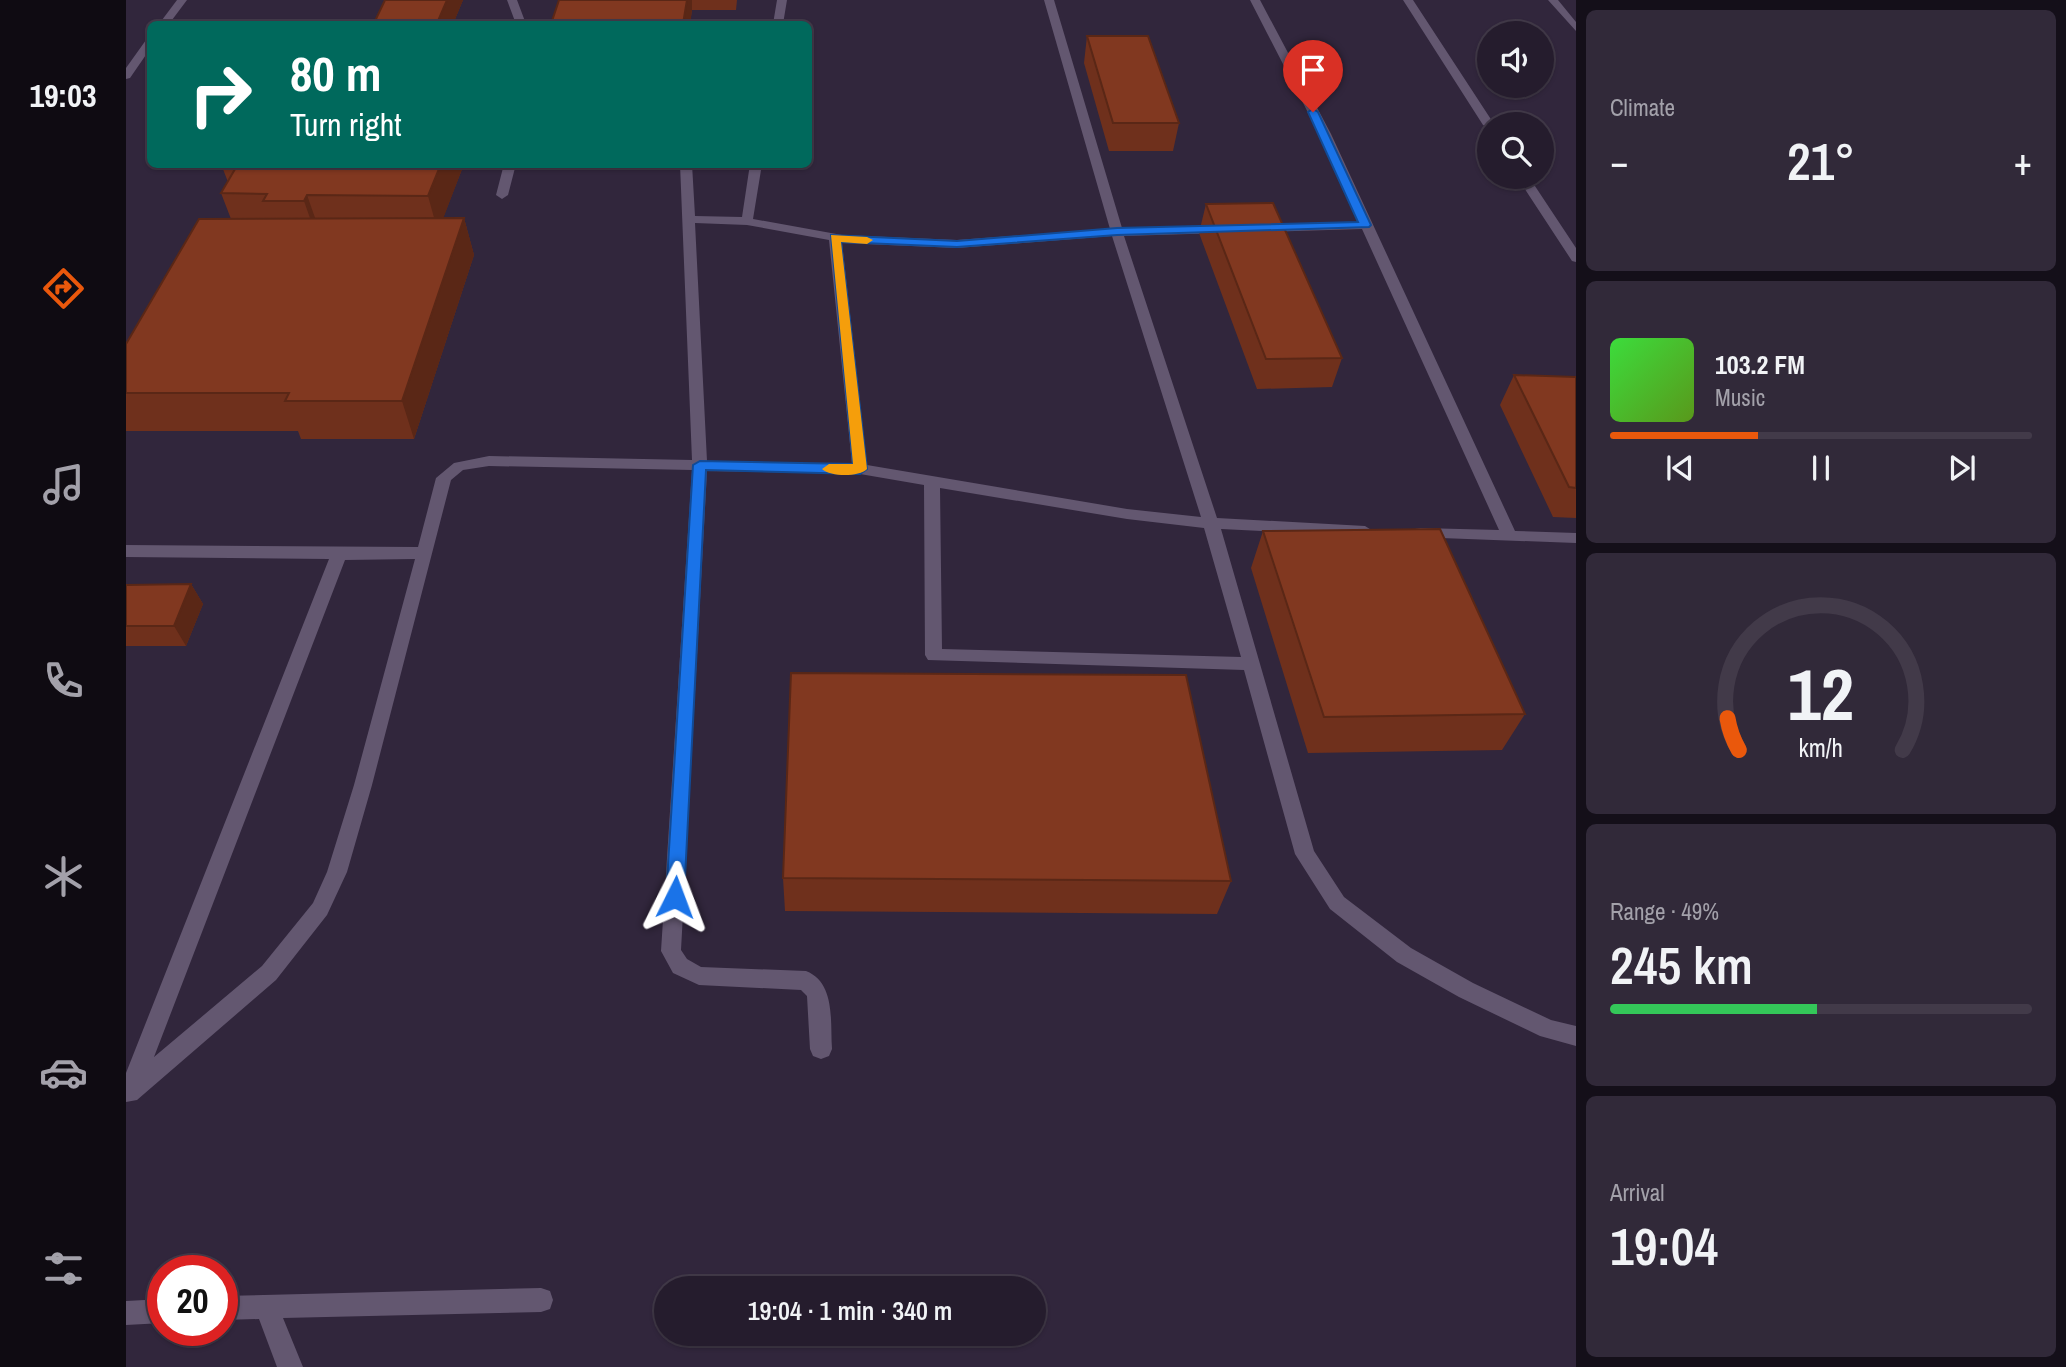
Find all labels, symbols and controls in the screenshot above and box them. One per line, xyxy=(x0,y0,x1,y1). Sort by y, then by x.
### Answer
map controls xyxy=(1477,21,1554,189)
button: sound xyxy=(1477,21,1554,98)
text: 80 m xyxy=(290,40,382,106)
pin xyxy=(1283,40,1343,112)
icon: right xyxy=(175,49,266,140)
icon: arrive xyxy=(1294,51,1332,89)
text: 19:03 xyxy=(29,74,97,117)
text: Climate xyxy=(1610,92,1675,123)
text: Turn right xyxy=(290,103,402,146)
button: search xyxy=(1477,112,1554,189)
text: 21° xyxy=(1787,126,1855,196)
text: − xyxy=(1610,136,1628,187)
text: + xyxy=(2014,136,2032,187)
icon: directions xyxy=(39,264,88,313)
text: 103.2 FM xyxy=(1715,347,1805,382)
text: Music xyxy=(1715,382,1765,413)
icon: previous xyxy=(1661,449,1699,487)
icon: pause xyxy=(1802,449,1840,487)
icon: next xyxy=(1943,449,1981,487)
icon: music xyxy=(39,460,88,509)
text: 12 xyxy=(1788,645,1854,743)
icon: phone xyxy=(39,656,88,705)
text: km/h xyxy=(1799,730,1843,764)
icon: climate xyxy=(39,852,88,901)
position arrow xyxy=(638,860,712,934)
text: Range · 49% xyxy=(1610,896,1719,927)
text: 245 km xyxy=(1610,930,1753,1000)
icon: car xyxy=(39,1048,88,1097)
text: Arrival xyxy=(1610,1177,1665,1208)
text: 19:04 xyxy=(1610,1211,1718,1281)
icon: filters xyxy=(39,1244,88,1293)
speed limit sign: 20 xyxy=(147,1255,238,1346)
text: 19:04 · 1 min · 340 m xyxy=(748,1293,952,1328)

